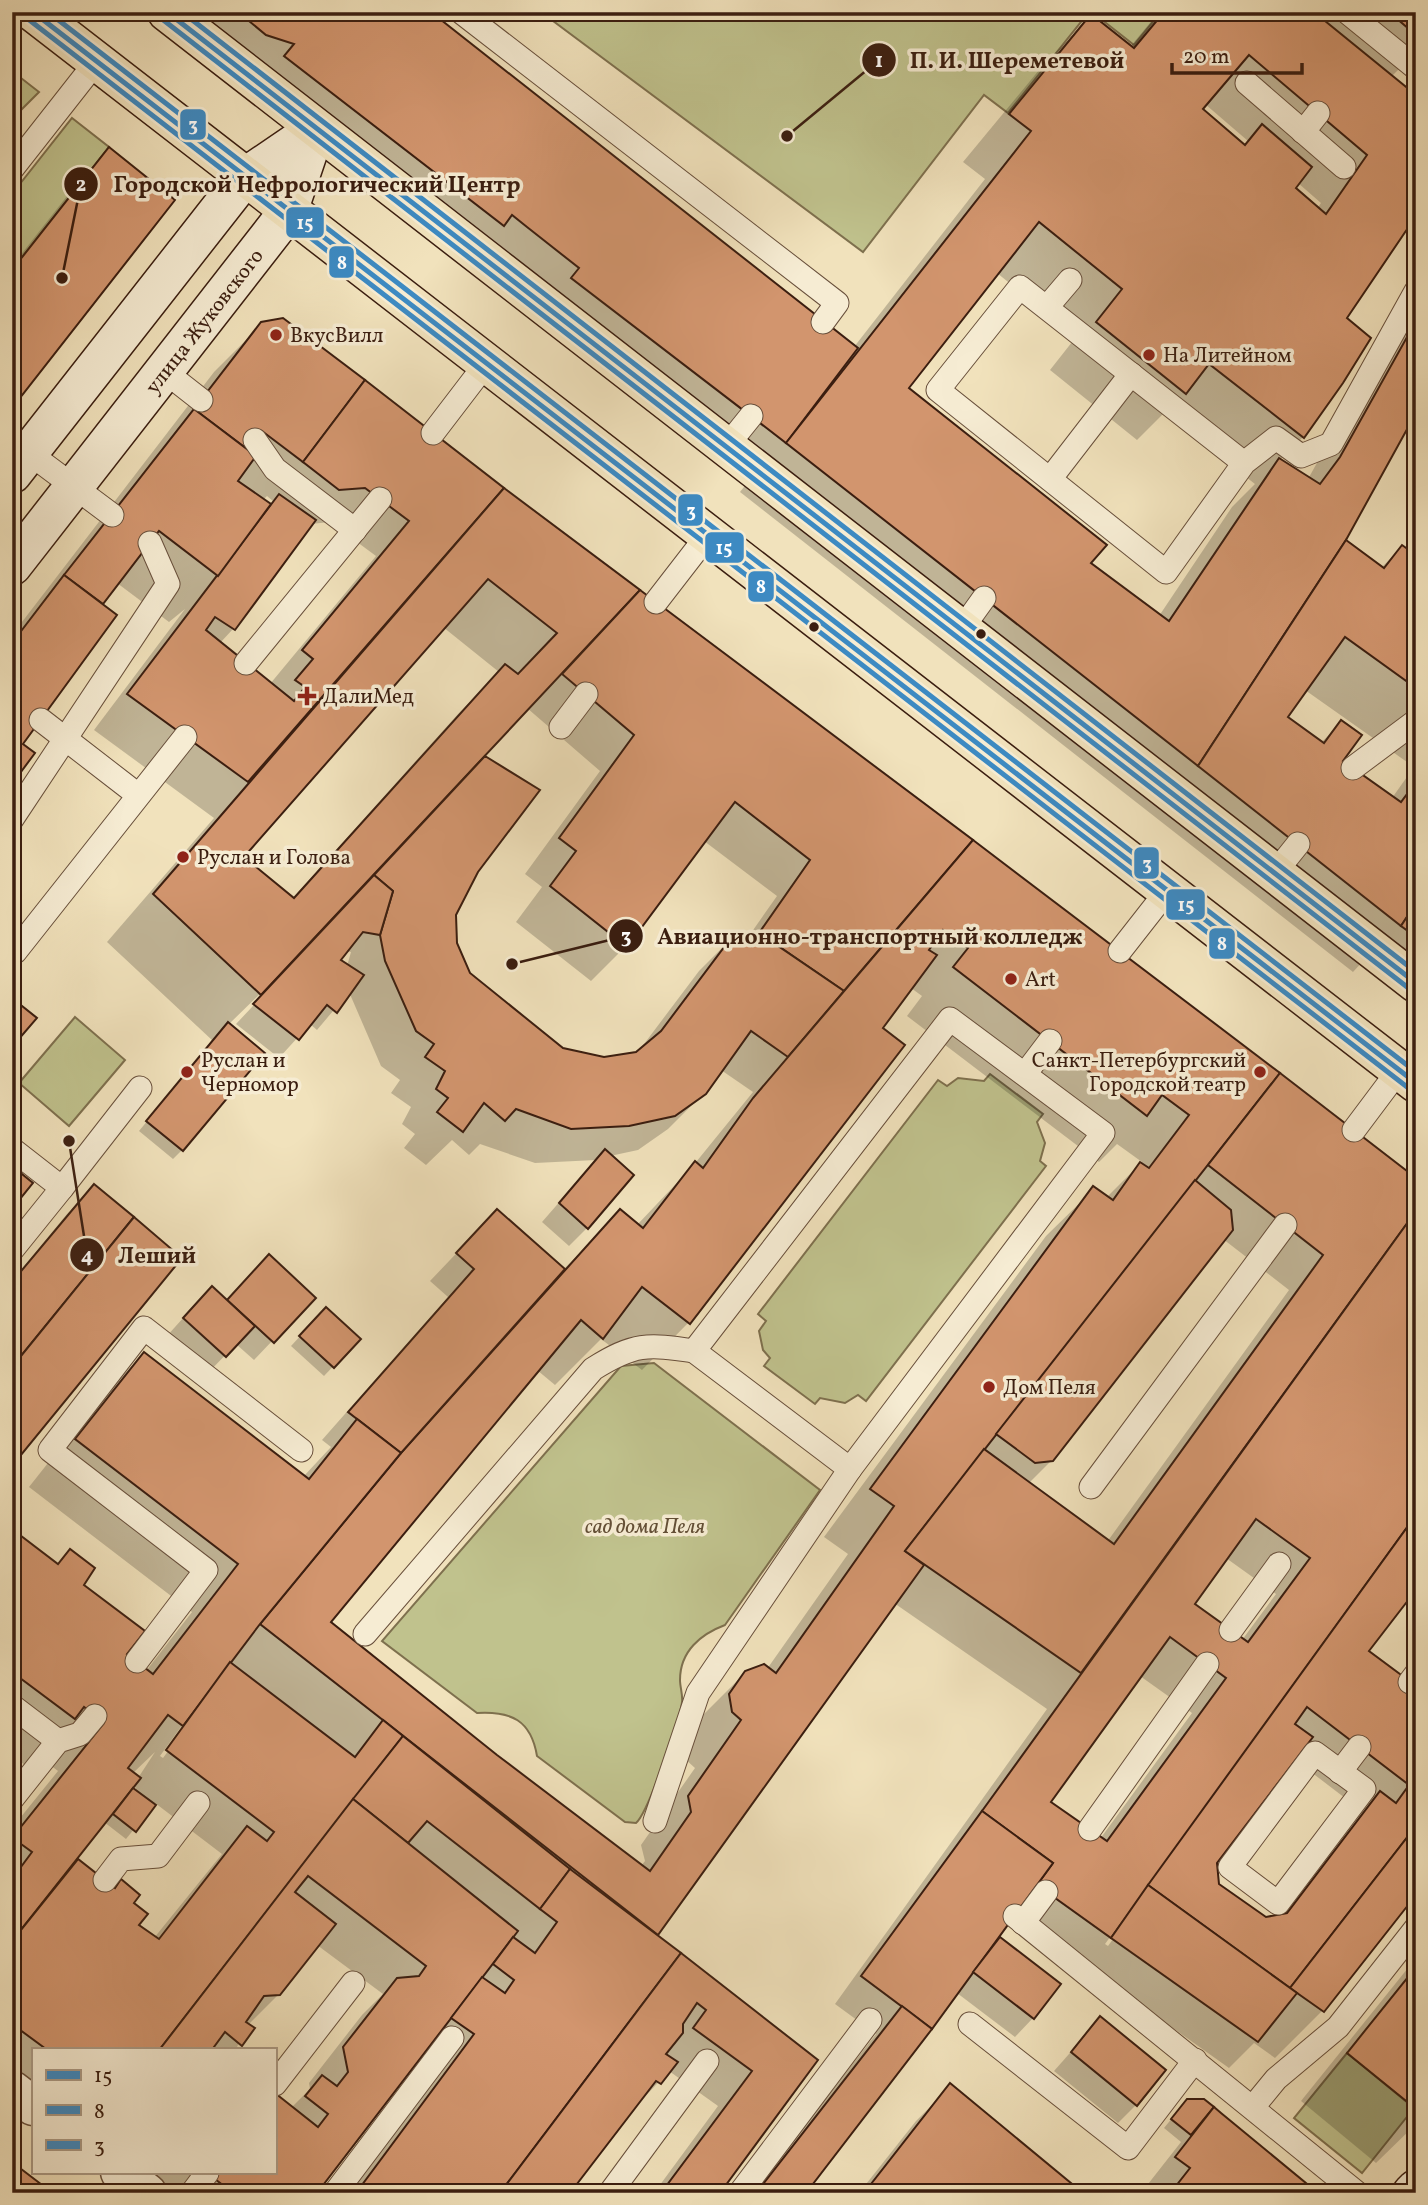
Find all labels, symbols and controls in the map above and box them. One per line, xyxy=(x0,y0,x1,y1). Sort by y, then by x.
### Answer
scale bar xyxy=(1172,32,1302,76)
callout: П. И. Шереметевой xyxy=(861,38,1139,82)
text: 20 m xyxy=(1183,43,1229,72)
text: П. И. Шереметевой xyxy=(910,46,1124,78)
text: 1 xyxy=(875,47,883,76)
line badge: 3 xyxy=(179,108,207,141)
text: 3 xyxy=(188,113,198,139)
callout: Городской Нефрологический Центр xyxy=(64,162,534,206)
text: Городской Нефрологический Центр xyxy=(113,170,521,202)
text: 2 xyxy=(76,171,86,200)
line badge: 15 xyxy=(285,206,325,239)
text: 15 xyxy=(297,211,313,237)
street label: улица Жуковского xyxy=(139,243,271,401)
line badge: 8 xyxy=(328,245,355,279)
text: 8 xyxy=(337,251,347,277)
place label: ВкусВилл xyxy=(290,322,384,351)
marker: ВкусВилл xyxy=(268,327,284,343)
place label: На Литейном xyxy=(1163,342,1292,371)
marker: На Литейном xyxy=(1141,347,1157,363)
line badge: 3 xyxy=(677,493,704,527)
text: 3 xyxy=(686,499,696,525)
line badge: 15 xyxy=(704,531,745,564)
text: 15 xyxy=(716,536,732,562)
line badge: 8 xyxy=(747,570,775,603)
text: 8 xyxy=(756,575,766,601)
unlabelled marker xyxy=(807,620,821,634)
unlabelled marker xyxy=(974,627,988,641)
place label: ДалиМед xyxy=(323,683,414,712)
marker: ДалиМед xyxy=(297,686,317,706)
place label: Руслан и Голова xyxy=(197,844,351,873)
line badge: 3 xyxy=(1133,846,1160,880)
marker: Руслан и Голова xyxy=(175,849,191,865)
text: 3 xyxy=(1142,852,1152,878)
line badge: 15 xyxy=(1165,888,1206,921)
text: 15 xyxy=(1178,893,1194,919)
callout: Авиационно-транспортный колледж xyxy=(609,914,1097,958)
text: Авиационно-транспортный колледж xyxy=(657,922,1083,954)
text: 3 xyxy=(621,923,631,952)
line badge: 8 xyxy=(1208,927,1236,960)
text: 8 xyxy=(1217,932,1227,958)
place label: Art xyxy=(1025,966,1056,995)
marker: Art xyxy=(1003,971,1019,987)
place label: Руслан и Черномор xyxy=(201,1047,299,1100)
place label: Санкт-Петербургский Городской театр xyxy=(1032,1047,1246,1100)
marker: Руслан и Черномор xyxy=(179,1064,195,1080)
marker: Санкт-Петербургский Городской театр xyxy=(1252,1064,1268,1080)
callout: Леший xyxy=(69,1233,210,1277)
text: Леший xyxy=(118,1241,196,1273)
text: 4 xyxy=(81,1242,94,1271)
place label: Дом Пеля xyxy=(1003,1374,1096,1403)
marker: Дом Пеля xyxy=(981,1379,997,1395)
park label: сад дома Пеля xyxy=(585,1513,705,1542)
legend xyxy=(32,2048,276,2174)
text: 15 xyxy=(94,2062,112,2091)
text: 8 xyxy=(94,2098,105,2127)
text: 3 xyxy=(94,2132,105,2161)

